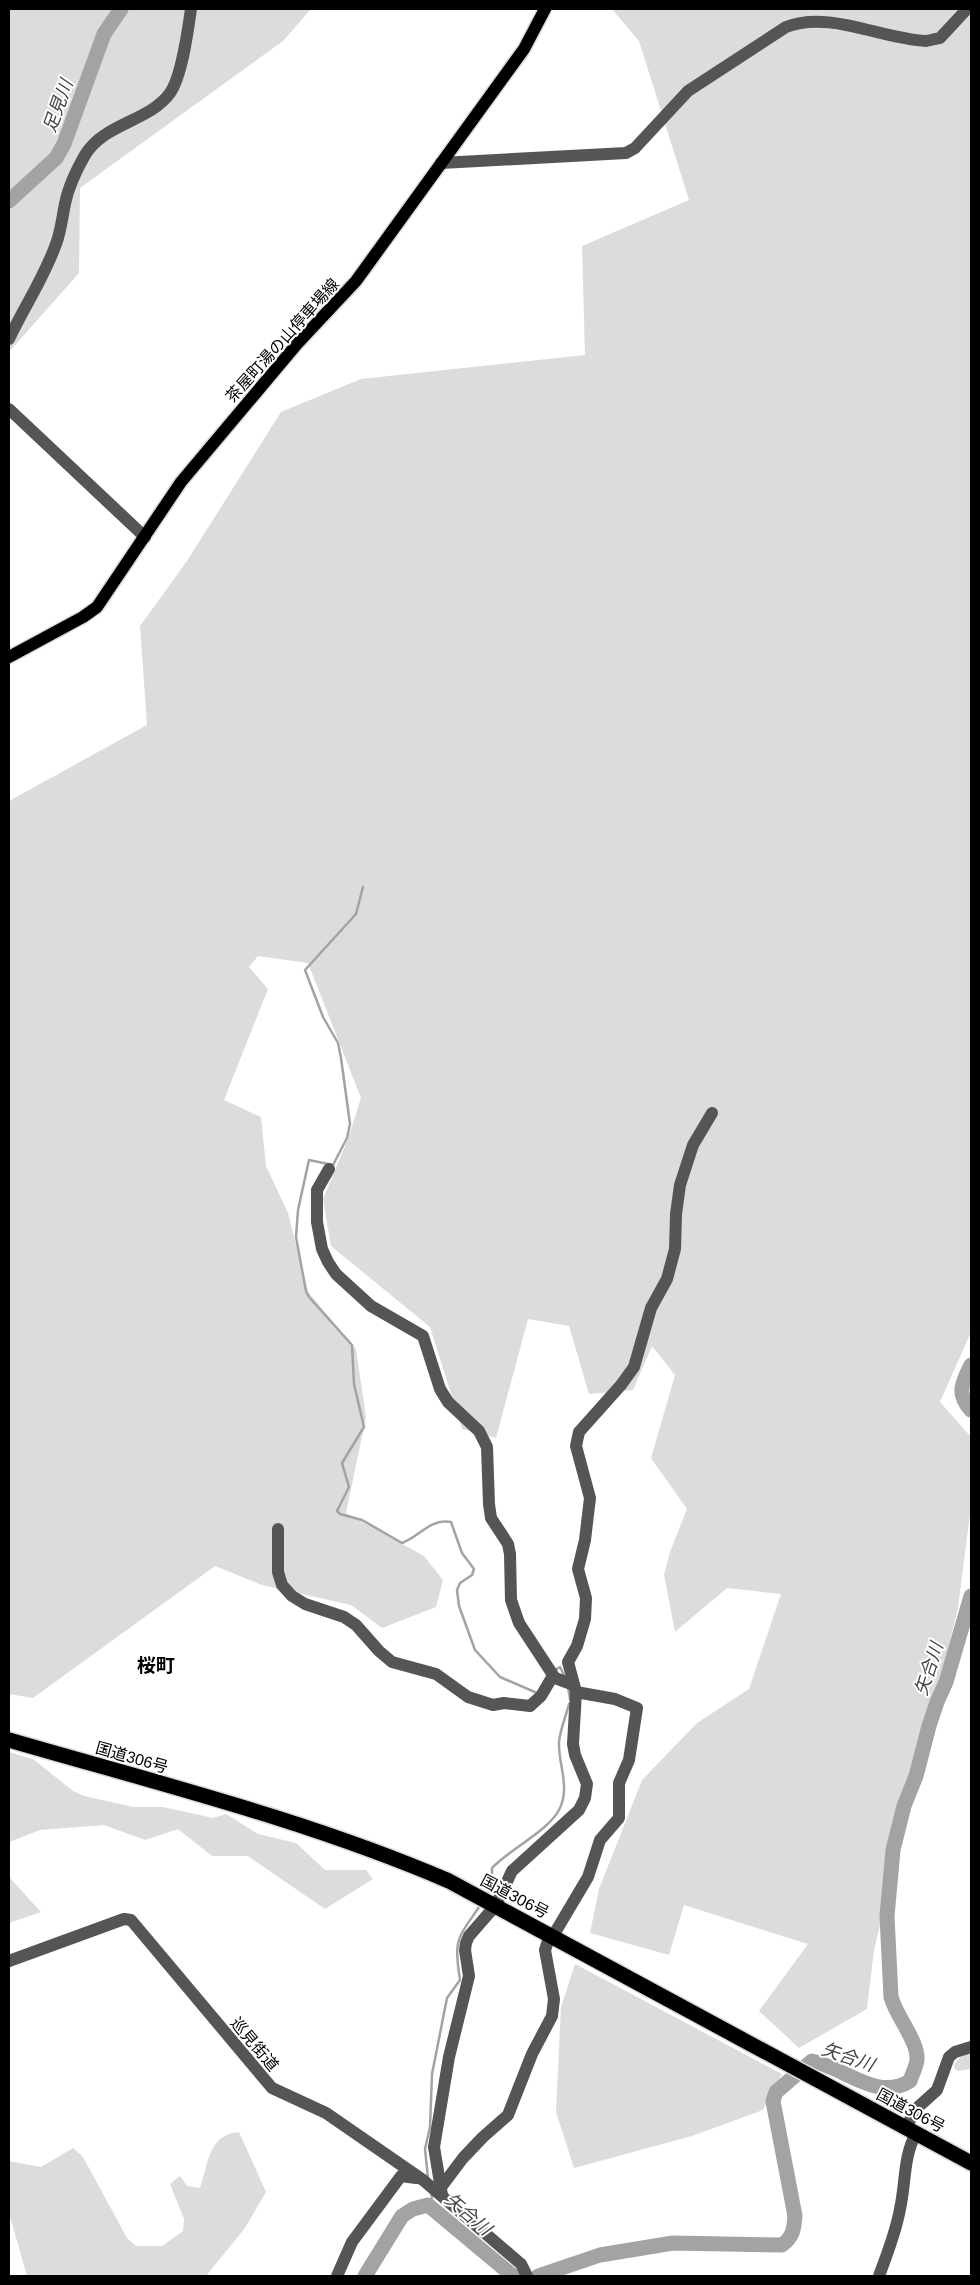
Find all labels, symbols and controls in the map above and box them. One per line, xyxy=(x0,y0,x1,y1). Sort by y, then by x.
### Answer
water label: 足見川 xyxy=(39,75,77,135)
street label: 茶屋町湯の山停車場線 xyxy=(223,275,342,405)
water label: 矢合川 xyxy=(911,1638,947,1698)
district label: 桜町 xyxy=(137,1655,175,1676)
street label: 国道306号 xyxy=(94,1739,170,1776)
street label: 国道306号 xyxy=(478,1871,552,1921)
street label: 巡見街道 xyxy=(228,2014,282,2074)
water label: 矢合川 xyxy=(819,2039,879,2076)
street label: 国道306号 xyxy=(874,2085,948,2135)
water label: 矢合川 xyxy=(441,2189,497,2240)

